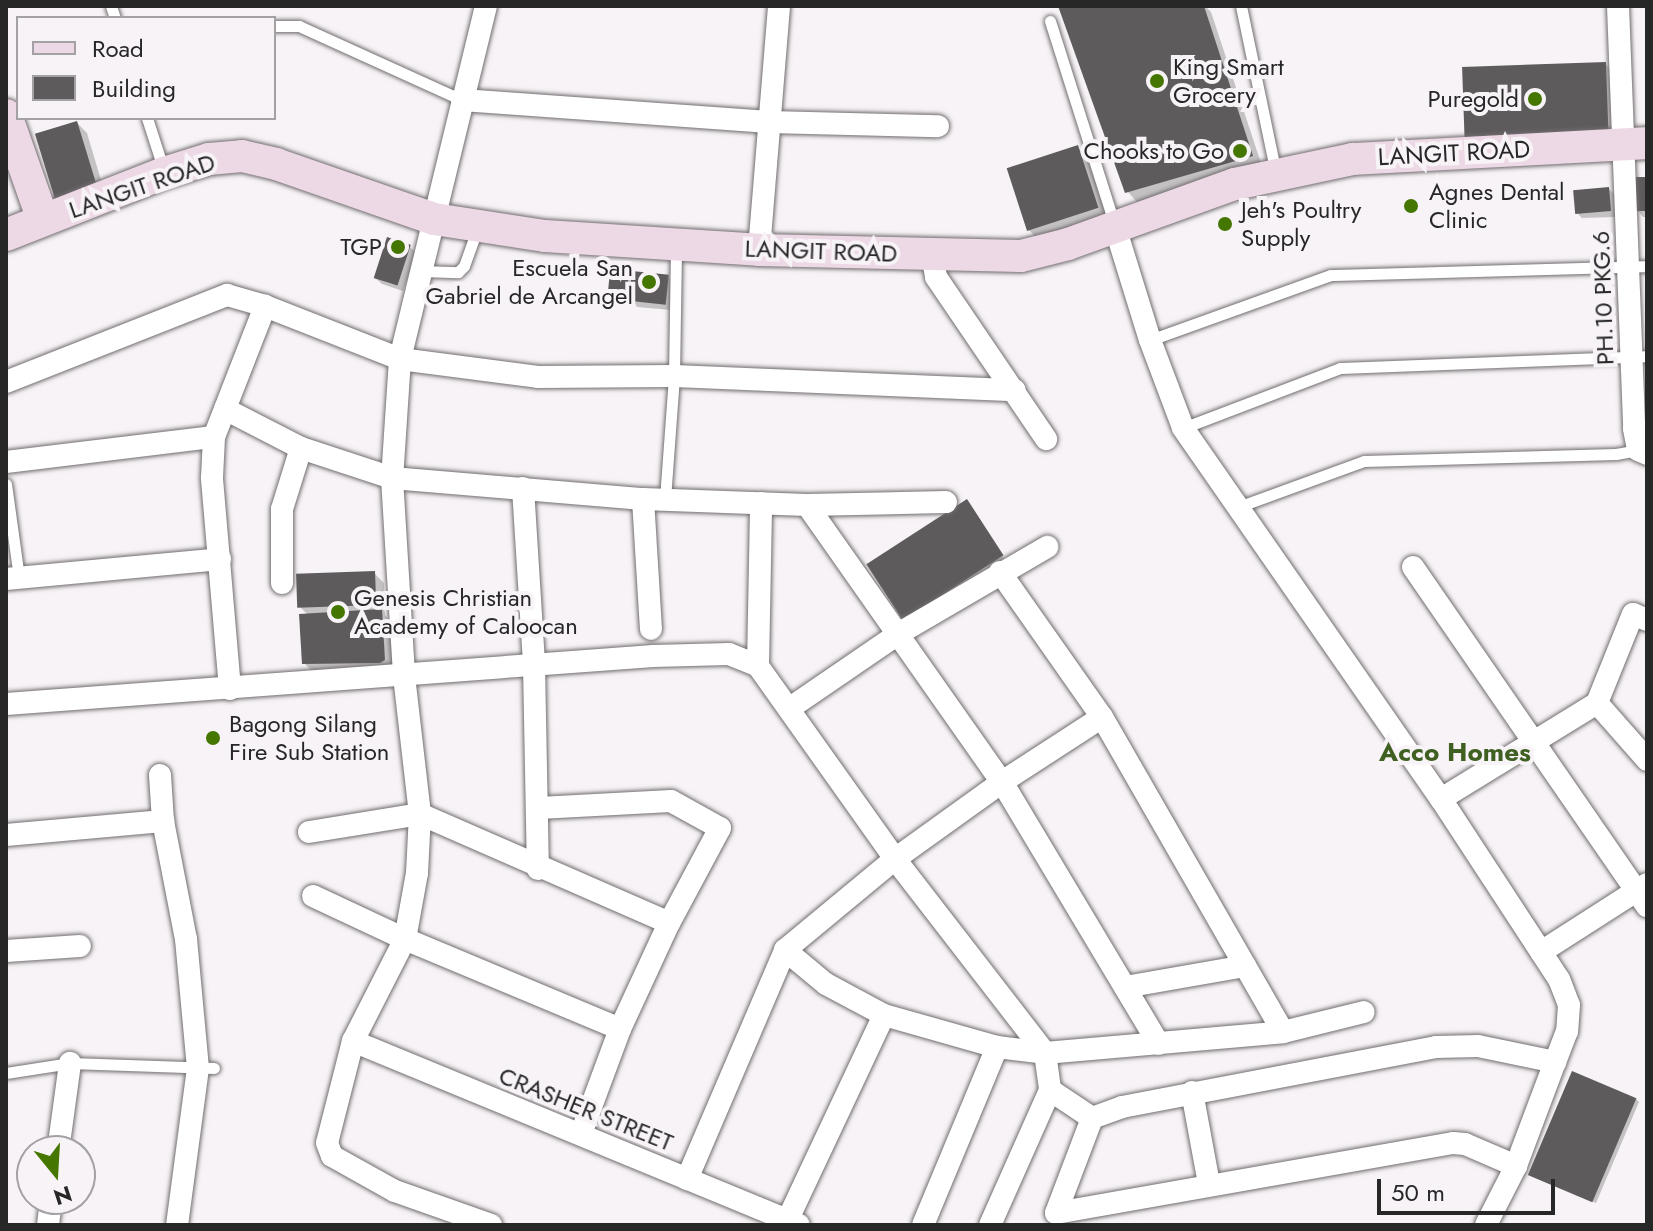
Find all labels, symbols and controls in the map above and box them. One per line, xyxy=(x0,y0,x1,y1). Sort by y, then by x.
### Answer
legend xyxy=(16,16,276,120)
text: Road xyxy=(92,31,144,66)
place label: King Smart Grocery xyxy=(1173,53,1284,109)
text: Building xyxy=(92,71,176,106)
marker: King Smart Grocery xyxy=(1148,72,1166,90)
place label: Puregold xyxy=(1428,85,1519,113)
marker: Puregold xyxy=(1526,90,1544,108)
street label: LANGIT ROAD xyxy=(1377,135,1531,171)
place label: Chooks to Go xyxy=(1084,137,1224,165)
marker: Chooks to Go xyxy=(1231,142,1249,160)
street label: LANGIT ROAD xyxy=(65,148,219,224)
place label: Agnes Dental Clinic xyxy=(1429,178,1564,234)
marker: Agnes Dental Clinic xyxy=(1400,195,1422,217)
place label: Jeh's Poultry Supply xyxy=(1241,196,1361,252)
marker: Jeh's Poultry Supply xyxy=(1216,215,1234,233)
street label: PH.10 PKG.6 xyxy=(1586,230,1620,366)
place label: TGP xyxy=(340,233,382,261)
street label: LANGIT ROAD xyxy=(744,234,898,268)
marker: TGP xyxy=(389,238,407,256)
place label: Escuela San Gabriel de Arcangel xyxy=(425,254,633,310)
marker: Escuela San Gabriel de Arcangel xyxy=(640,273,658,291)
place label: Genesis Christian Academy of Caloocan xyxy=(354,584,578,640)
marker: Genesis Christian Academy of Caloocan xyxy=(329,603,347,621)
place label: Bagong Silang Fire Sub Station xyxy=(229,710,389,766)
marker: Bagong Silang Fire Sub Station xyxy=(204,729,222,747)
district label: Acco Homes xyxy=(1379,737,1531,769)
street label: CRASHER STREET xyxy=(495,1061,677,1157)
north arrow xyxy=(16,1135,96,1215)
scale bar xyxy=(1381,1163,1559,1213)
text: 50 m xyxy=(1391,1175,1445,1210)
text: N xyxy=(50,1178,76,1214)

